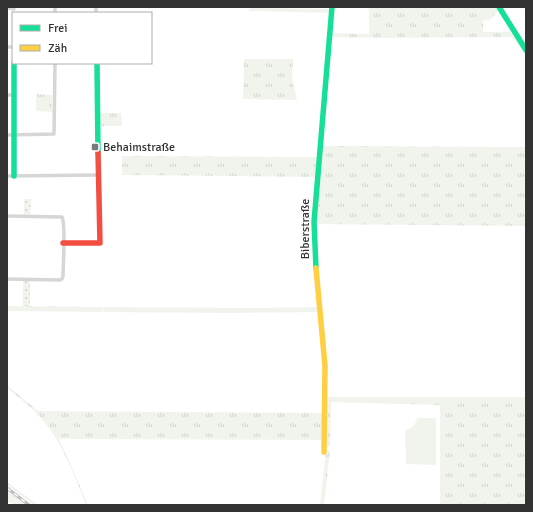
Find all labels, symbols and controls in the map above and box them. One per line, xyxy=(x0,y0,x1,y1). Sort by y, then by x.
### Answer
legend xyxy=(12,12,152,64)
text: Frei xyxy=(48,21,67,36)
text: Zäh xyxy=(48,41,67,56)
place label: Behaimstraße xyxy=(103,140,175,155)
marker: Behaimstraße xyxy=(90,142,100,152)
street label: Biberstraße xyxy=(298,199,313,259)

